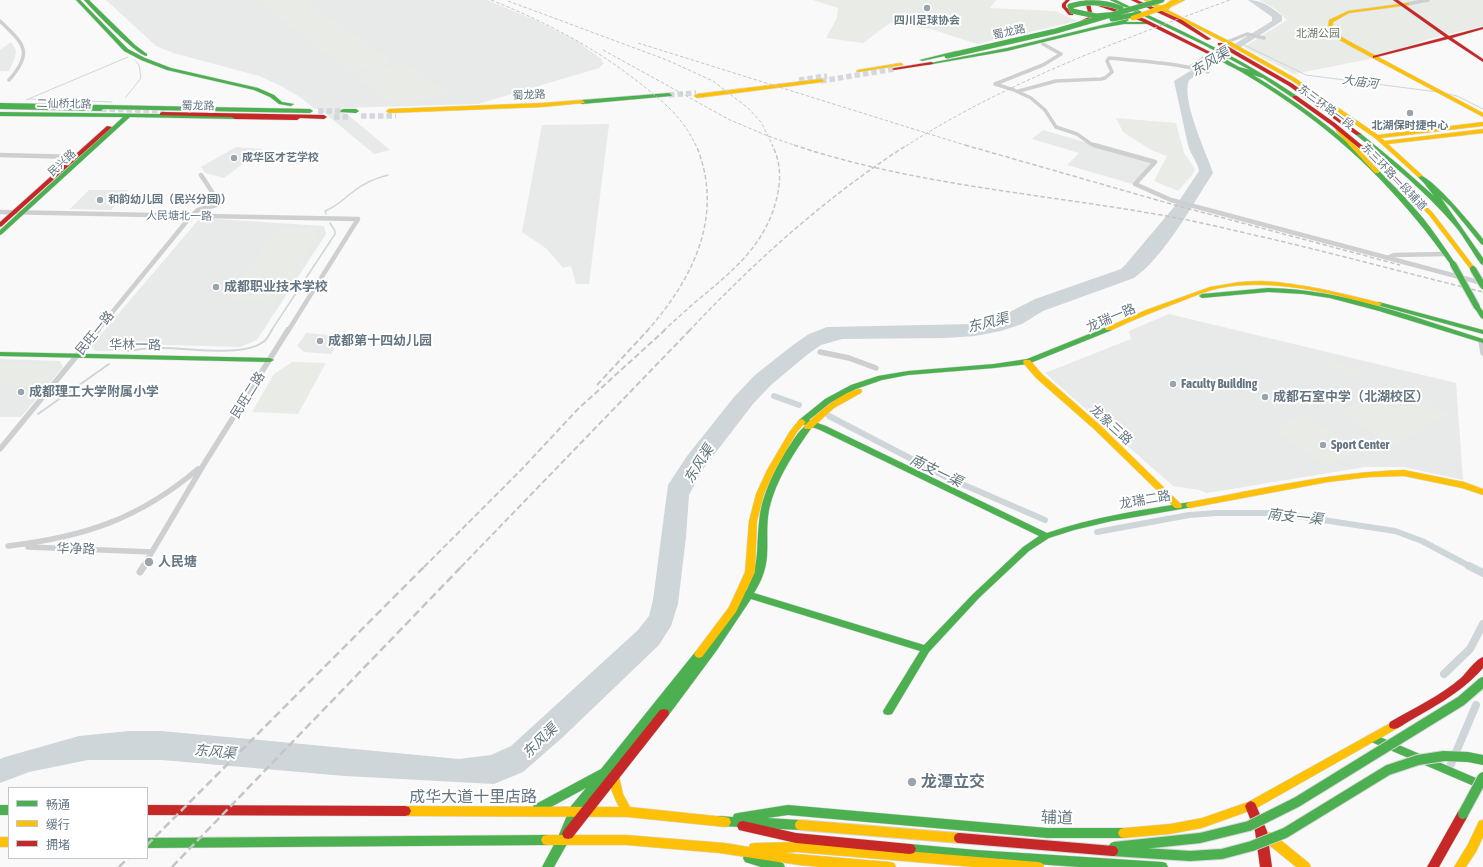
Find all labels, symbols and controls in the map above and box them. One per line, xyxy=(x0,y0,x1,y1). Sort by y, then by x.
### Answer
marker: 四川足球协会 xyxy=(922,3,932,13)
place label: 四川足球协会 xyxy=(894,14,960,28)
street label: 蜀龙路 xyxy=(991,22,1027,42)
park label: 北湖公园 xyxy=(1296,27,1340,41)
water label: 东风渠 xyxy=(1188,44,1232,80)
water label: 大庙河 xyxy=(1341,72,1379,92)
street label: 东三环路一段 xyxy=(1296,82,1356,132)
street label: 蜀龙路 xyxy=(512,88,546,102)
street label: 二仙桥北路 xyxy=(36,97,92,111)
street label: 蜀龙路 xyxy=(181,99,215,113)
marker: 北湖保时捷中心 xyxy=(1405,108,1415,118)
place label: 北湖保时捷中心 xyxy=(1372,119,1448,133)
street label: 东三环路一段辅道 xyxy=(1359,141,1429,213)
street label: 民兴路 xyxy=(45,147,79,179)
place label: 成华区才艺学校 xyxy=(242,151,319,165)
marker: 成华区才艺学校 xyxy=(229,153,239,163)
place label: 和韵幼儿园（民兴分园)） xyxy=(108,193,232,207)
marker: 和韵幼儿园（民兴分园)） xyxy=(95,195,105,205)
street label: 人民塘北一路 xyxy=(146,209,212,223)
place label: 成都职业技术学校 xyxy=(224,279,328,295)
marker: 成都职业技术学校 xyxy=(211,282,221,292)
street label: 龙瑞一路 xyxy=(1084,301,1138,335)
street label: 民旺一路 xyxy=(73,308,117,358)
water label: 东风渠 xyxy=(966,310,1010,336)
place label: 成都第十四幼儿园 xyxy=(328,333,432,349)
marker: 成都第十四幼儿园 xyxy=(315,336,325,346)
street label: 华林一路 xyxy=(109,337,161,353)
street label: 民旺二路 xyxy=(228,369,268,421)
place label: Faculty Building xyxy=(1181,376,1257,392)
marker: Faculty Building xyxy=(1168,379,1178,389)
place label: 成都理工大学附属小学 xyxy=(29,384,159,400)
marker: 成都理工大学附属小学 xyxy=(16,387,26,397)
place label: 成都石室中学（北湖校区） xyxy=(1273,389,1429,405)
marker: 成都石室中学（北湖校区） xyxy=(1260,392,1270,402)
street label: 龙象三路 xyxy=(1087,402,1135,448)
place label: Sport Center xyxy=(1331,437,1389,453)
marker: Sport Center xyxy=(1318,440,1328,450)
water label: 东风渠 xyxy=(681,442,717,486)
water label: 南支一渠 xyxy=(907,451,965,491)
street label: 龙瑞二路 xyxy=(1118,488,1172,512)
water label: 南支一渠 xyxy=(1266,506,1324,528)
street label: 华净路 xyxy=(56,541,96,557)
place label: 人民塘 xyxy=(158,554,197,570)
marker: 人民塘 xyxy=(143,556,155,568)
water label: 东风渠 xyxy=(519,720,561,762)
water label: 东风渠 xyxy=(193,742,237,762)
place label: 龙潭立交 xyxy=(921,772,985,792)
marker: 龙潭立交 xyxy=(906,776,918,788)
legend xyxy=(8,787,148,859)
street label: 成华大道十里店路 xyxy=(409,787,537,807)
text: 畅通 xyxy=(46,798,70,812)
street label: 辅道 xyxy=(1041,808,1073,828)
text: 缓行 xyxy=(46,818,70,832)
text: 拥堵 xyxy=(46,838,70,852)

